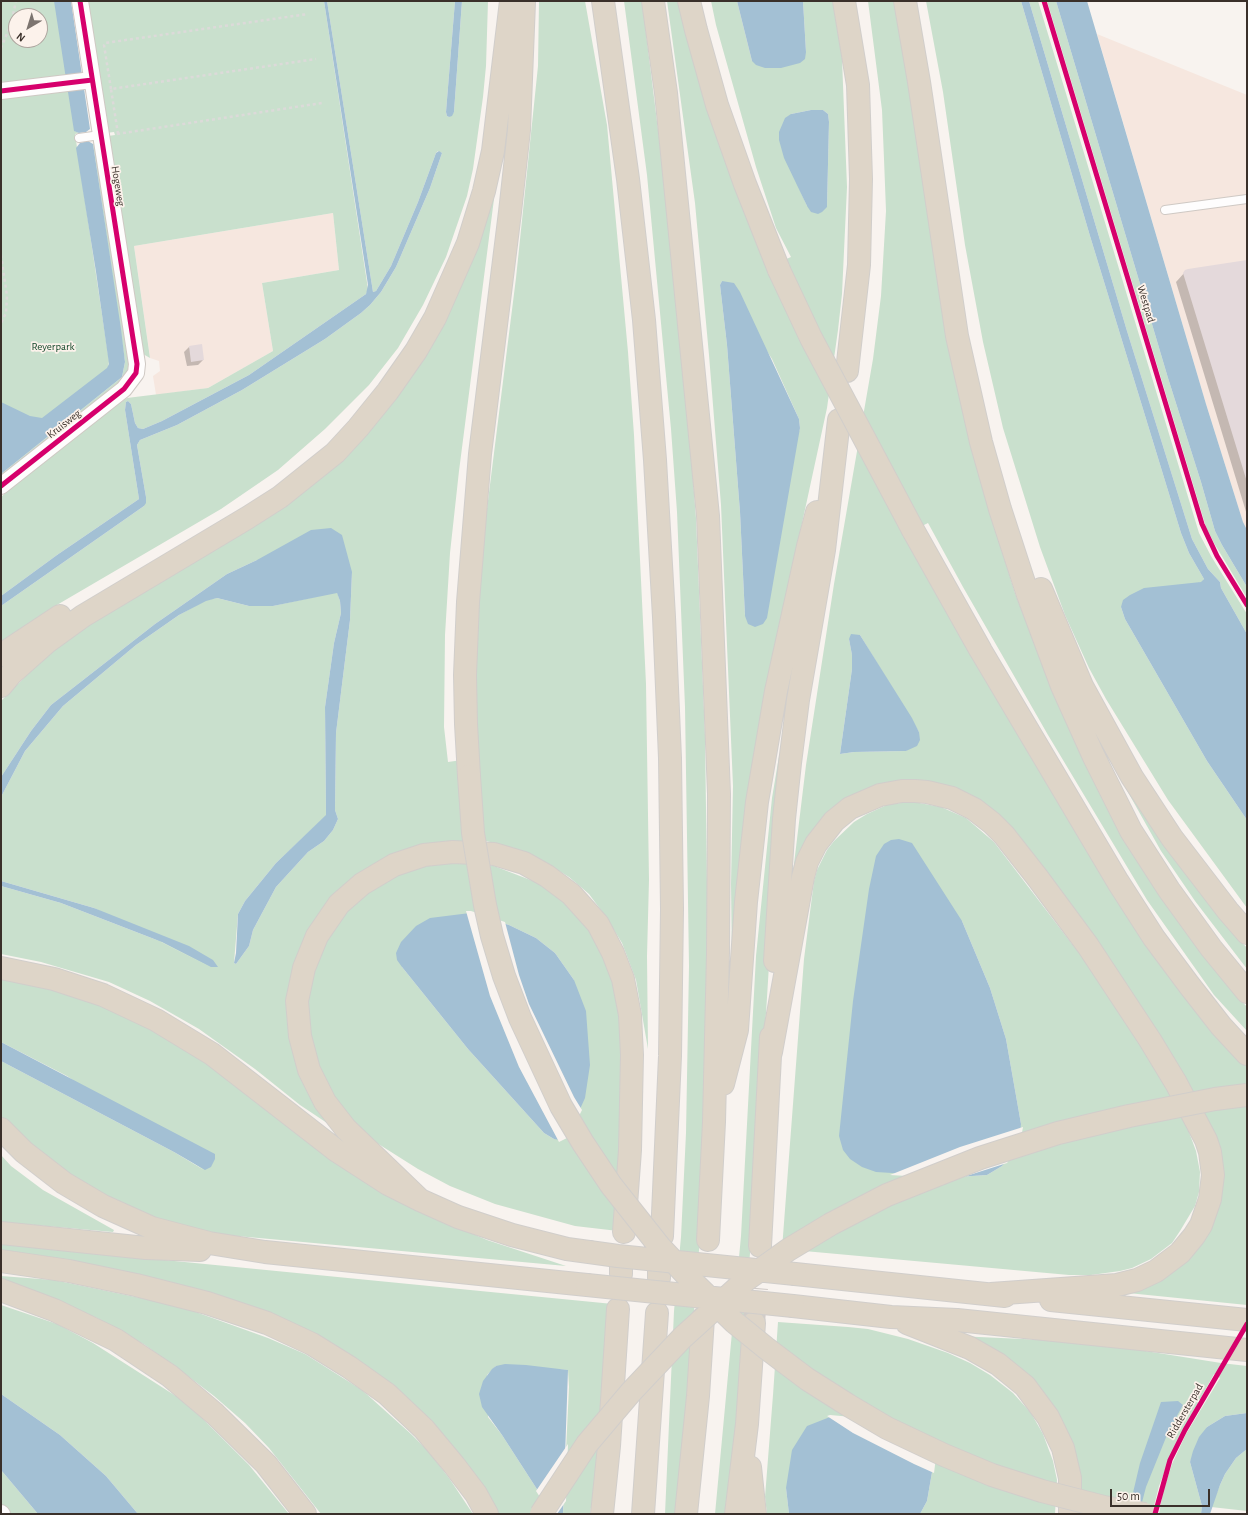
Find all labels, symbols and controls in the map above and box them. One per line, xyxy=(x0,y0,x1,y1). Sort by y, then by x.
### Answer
north arrow xyxy=(8,8,48,48)
text: N xyxy=(15,30,27,44)
street label: Hogeweg xyxy=(108,165,128,207)
street label: Westpad xyxy=(1134,284,1158,324)
park label: Reyerpark xyxy=(31,340,75,354)
street label: Kruisweg xyxy=(44,407,84,441)
street label: Riddersterpad xyxy=(1164,1381,1206,1441)
scale bar xyxy=(1112,1481,1212,1507)
text: 50 m xyxy=(1117,1490,1140,1502)

